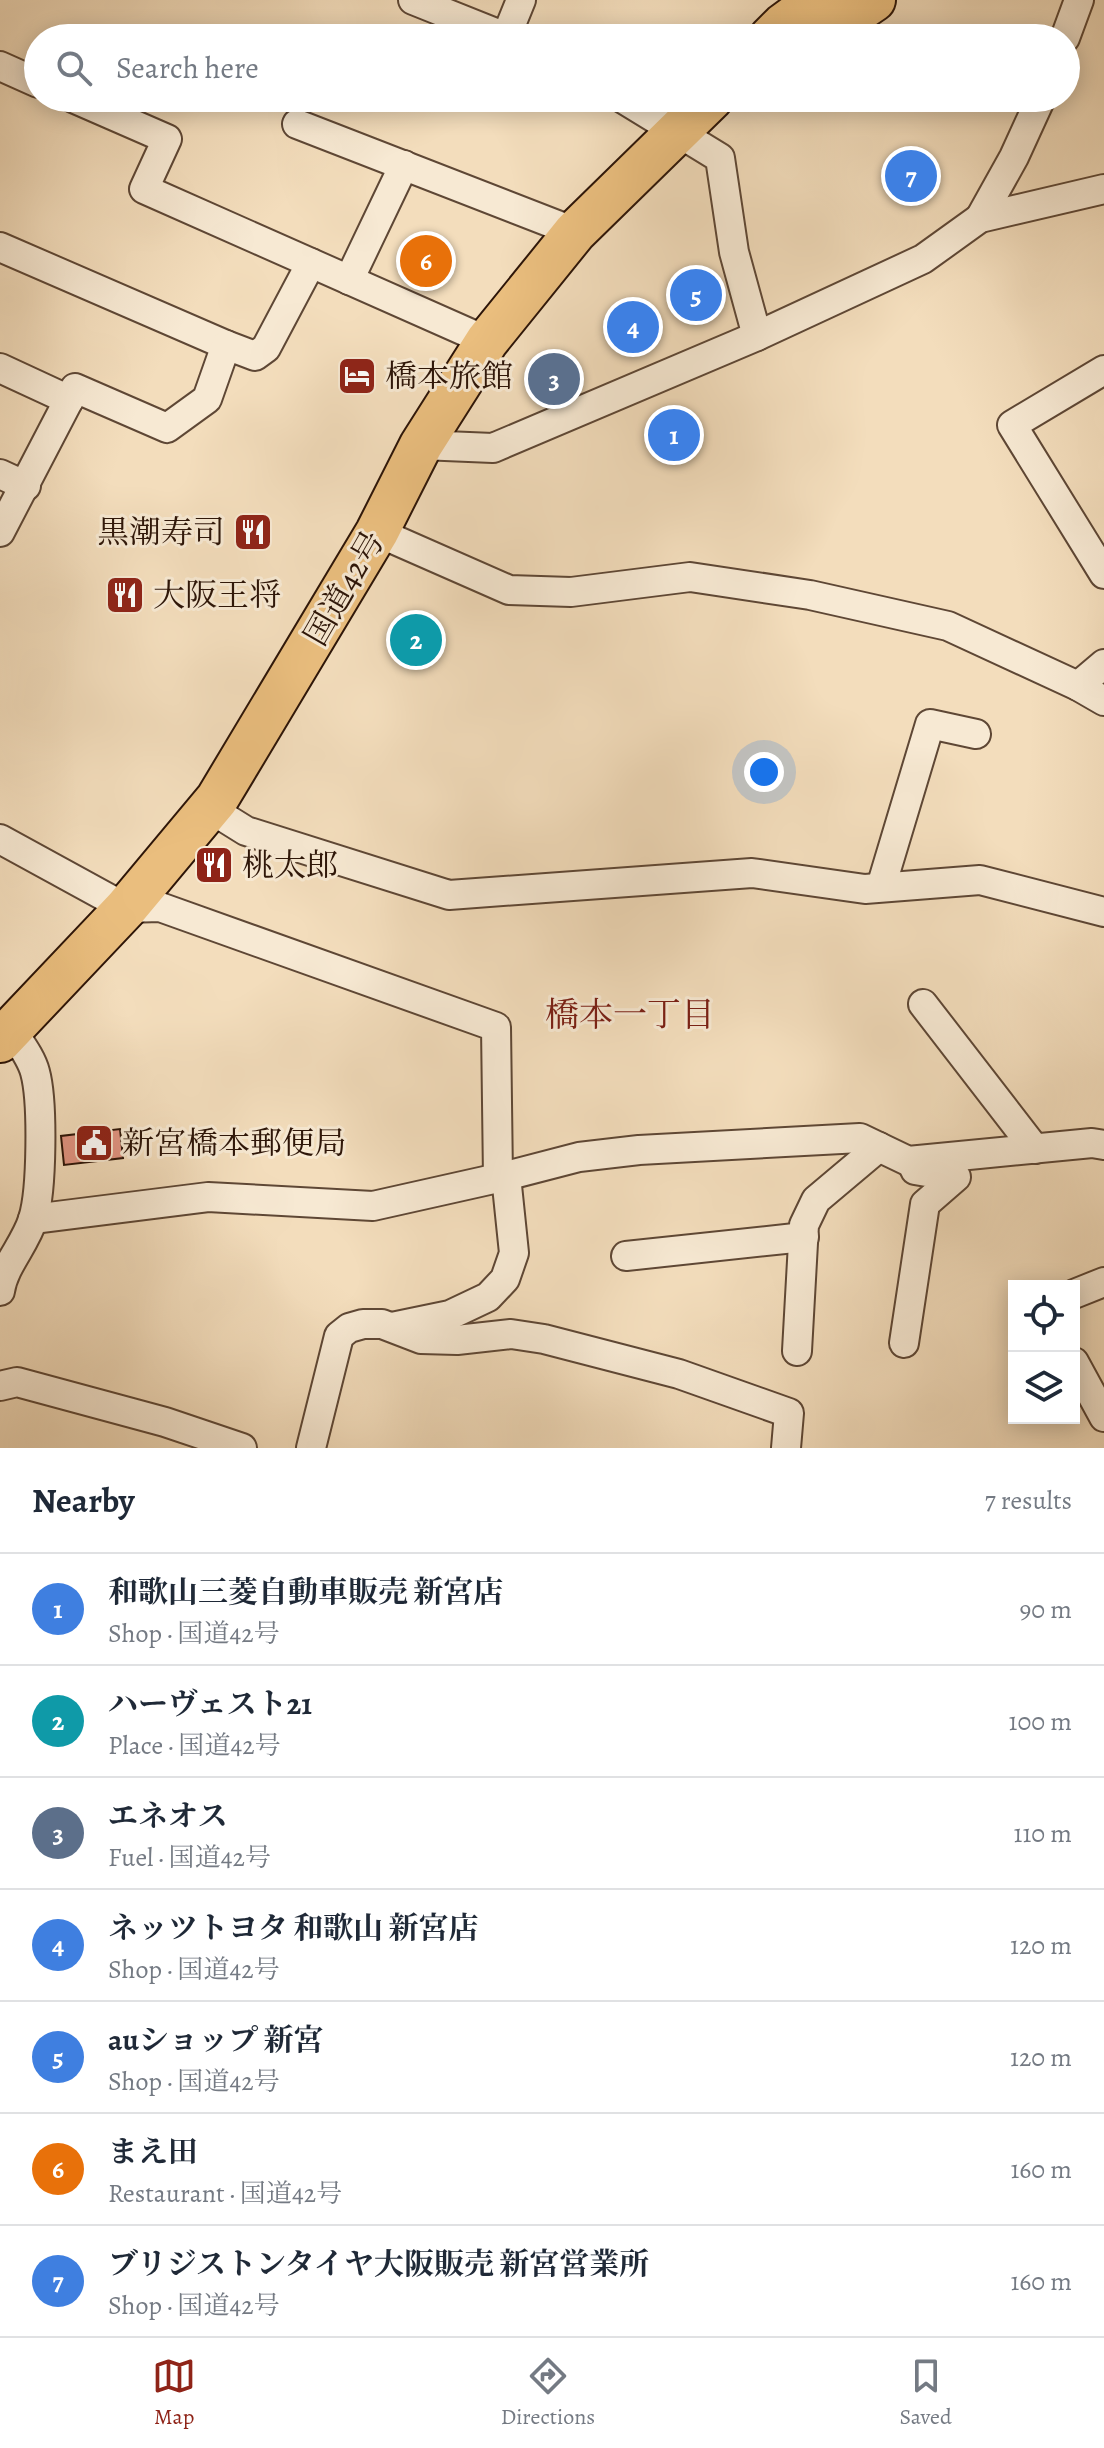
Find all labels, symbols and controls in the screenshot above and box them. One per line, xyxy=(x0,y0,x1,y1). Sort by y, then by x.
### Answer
search box xyxy=(24,24,1080,112)
icon: search xyxy=(52,46,96,90)
text: Search here xyxy=(116,48,259,88)
pin: 7 xyxy=(885,146,937,206)
pin: 6 xyxy=(400,231,452,291)
pin: 5 xyxy=(670,265,722,325)
pin: 4 xyxy=(607,297,659,357)
pin: 3 xyxy=(528,349,580,409)
place label: 橋本旅館 xyxy=(385,354,513,398)
hotel icon: 橋本旅館 xyxy=(336,355,378,397)
pin: 1 xyxy=(648,405,700,465)
place label: 黒潮寿司 xyxy=(97,510,225,554)
restaurant icon: 黒潮寿司 xyxy=(232,511,274,553)
street label: 国道42号 xyxy=(294,523,394,653)
place label: 大阪王将 xyxy=(153,573,281,617)
restaurant icon: 大阪王将 xyxy=(104,574,146,616)
pin: 2 xyxy=(390,610,442,670)
your location xyxy=(744,752,784,792)
place label: 桃太郎 xyxy=(242,843,338,887)
restaurant icon: 桃太郎 xyxy=(193,844,235,886)
district label: 橋本一丁目 xyxy=(545,991,715,1038)
place label: 新宮橋本郵便局 xyxy=(122,1121,346,1165)
public building icon: 新宮橋本郵便局 xyxy=(73,1122,115,1164)
map controls xyxy=(1008,1280,1080,1424)
button: locate xyxy=(1008,1280,1080,1352)
button: layers xyxy=(1008,1352,1080,1424)
text: Nearby xyxy=(32,1477,135,1524)
text: 7 results xyxy=(985,1483,1072,1518)
text: 和歌山三菱自動車販売 新宮店 xyxy=(108,1572,503,1612)
text: 1 xyxy=(53,1592,63,1627)
text: 90 m xyxy=(1020,1592,1072,1627)
text: Shop · 国道42号 xyxy=(108,1616,280,1651)
text: ハーヴェスト21 xyxy=(108,1684,312,1724)
text: 2 xyxy=(52,1704,64,1739)
text: 100 m xyxy=(1009,1704,1072,1739)
text: Place · 国道42号 xyxy=(108,1728,281,1763)
text: エネオス xyxy=(108,1796,228,1836)
text: 3 xyxy=(52,1816,64,1851)
text: 110 m xyxy=(1014,1816,1072,1851)
text: Fuel · 国道42号 xyxy=(108,1840,271,1875)
text: ネッツトヨタ 和歌山 新宮店 xyxy=(108,1908,478,1948)
text: 4 xyxy=(52,1928,64,1963)
text: 120 m xyxy=(1010,1928,1072,1963)
text: Shop · 国道42号 xyxy=(108,1952,280,1987)
text: auショップ 新宮 xyxy=(108,2020,324,2060)
text: 5 xyxy=(52,2040,64,2075)
text: 120 m xyxy=(1010,2040,1072,2075)
text: Shop · 国道42号 xyxy=(108,2064,280,2099)
text: まえ田 xyxy=(108,2132,198,2172)
text: 6 xyxy=(52,2152,64,2187)
text: 160 m xyxy=(1010,2152,1072,2187)
text: Restaurant · 国道42号 xyxy=(108,2176,342,2211)
text: ブリジストンタイヤ大阪販売 新宮営業所 xyxy=(108,2244,649,2284)
text: 7 xyxy=(52,2264,64,2299)
text: 160 m xyxy=(1010,2264,1072,2299)
text: Shop · 国道42号 xyxy=(108,2288,280,2323)
tab: Map xyxy=(152,2354,196,2432)
tab: Directions xyxy=(501,2354,595,2432)
tab: Saved xyxy=(900,2354,952,2432)

